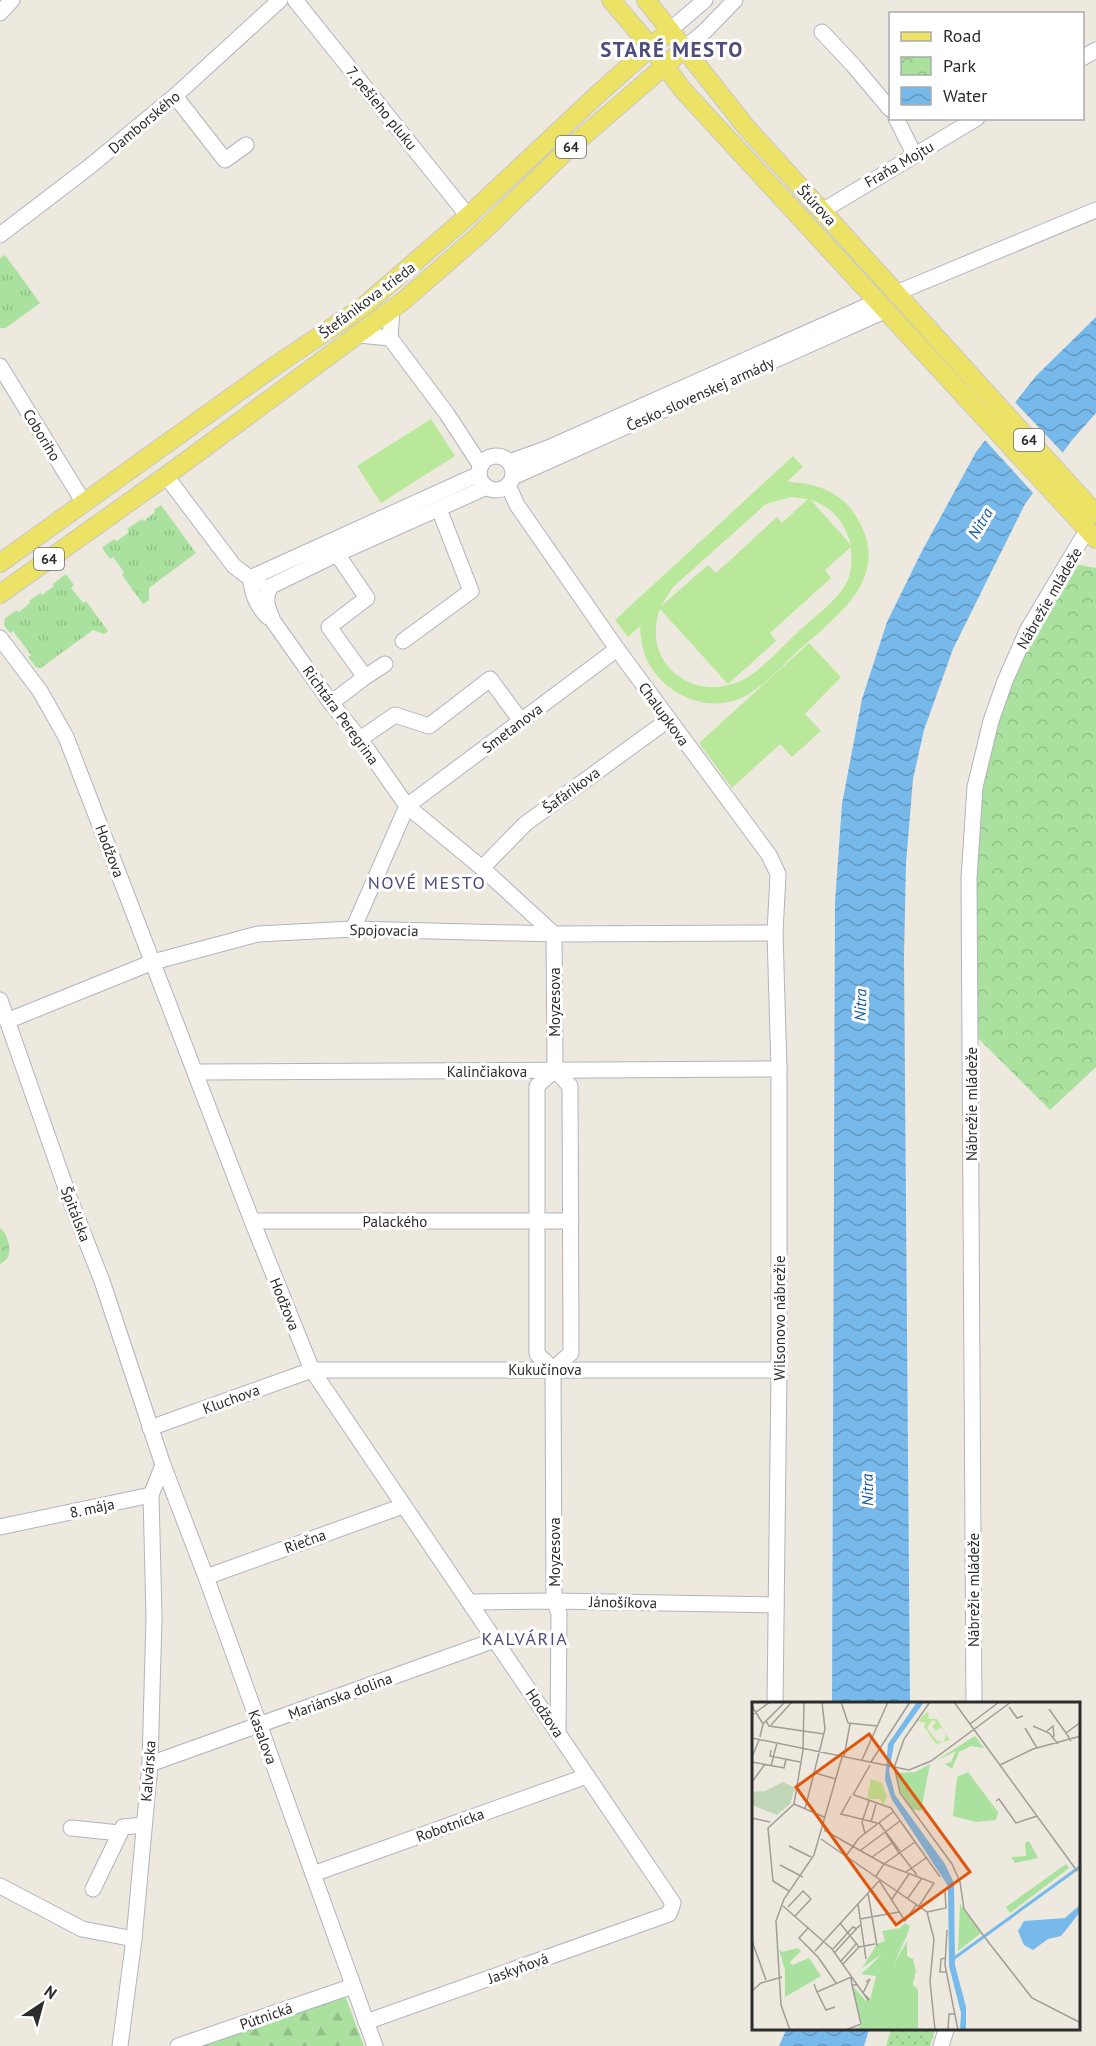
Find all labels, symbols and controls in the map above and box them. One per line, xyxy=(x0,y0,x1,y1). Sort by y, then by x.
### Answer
legend xyxy=(889,12,1084,120)
text: Road xyxy=(943,24,981,47)
district label: STARÉ MESTO xyxy=(600,36,744,63)
text: Park xyxy=(943,54,976,77)
street label: 7. pešieho pluku xyxy=(342,62,422,154)
text: Water xyxy=(943,84,987,107)
street label: Damborského xyxy=(104,86,184,158)
road number: 64 xyxy=(556,136,586,158)
street label: Fraňa Mojtu xyxy=(861,137,937,191)
street label: Štúrova xyxy=(793,181,841,229)
street label: Štefánikova trieda xyxy=(315,258,419,342)
street label: Česko-slovenskej armády xyxy=(623,353,777,435)
street label: Coboriho xyxy=(19,405,65,465)
road number: 64 xyxy=(1014,429,1044,451)
water label: Nitra xyxy=(963,504,997,542)
street label: Nábrežie mládeže xyxy=(1012,544,1086,652)
road number: 64 xyxy=(34,548,64,570)
street label: Richtára Peregrina xyxy=(299,662,383,768)
street label: Chalupkova xyxy=(634,678,694,750)
street label: Smetanova xyxy=(478,699,546,757)
street label: Šafárikova xyxy=(539,763,603,817)
street label: Hodžova xyxy=(91,822,129,880)
district label: NOVÉ MESTO xyxy=(368,871,486,894)
street label: Spojovacia xyxy=(349,920,419,940)
street label: Moyzesova xyxy=(545,967,564,1037)
water label: Nitra xyxy=(849,988,871,1022)
street label: Nábrežie mládeže xyxy=(962,1047,981,1161)
street label: Kalinčiakova xyxy=(447,1062,527,1081)
street label: Špitálska xyxy=(57,1184,95,1244)
street label: Palackého xyxy=(363,1212,427,1231)
street label: Wilsonovo nábrežie xyxy=(770,1256,789,1381)
street label: Hodžova xyxy=(266,1275,304,1333)
street label: Kukučínova xyxy=(508,1360,582,1379)
street label: Kluchova xyxy=(200,1380,262,1418)
water label: Nitra xyxy=(857,1473,877,1506)
street label: 8. mája xyxy=(68,1494,116,1522)
street label: Moyzesova xyxy=(545,1517,564,1587)
street label: Riečna xyxy=(282,1525,328,1557)
street label: Nábrežie mládeže xyxy=(964,1533,983,1647)
street label: Jánošíkova xyxy=(588,1592,657,1612)
district label: KALVÁRIA xyxy=(482,1627,568,1650)
street label: Mariánska dolina xyxy=(285,1668,395,1724)
street label: Hodžova xyxy=(522,1685,568,1741)
inset map xyxy=(752,1702,1081,2031)
street label: Kasalova xyxy=(244,1707,282,1767)
street label: Kalvárska xyxy=(136,1740,160,1802)
street label: Robotnícka xyxy=(413,1804,487,1846)
street label: Jaskyňová xyxy=(484,1948,551,1988)
north arrow xyxy=(12,1974,72,2034)
text: N xyxy=(41,1981,61,2003)
street label: Pútnická xyxy=(237,1998,295,2034)

